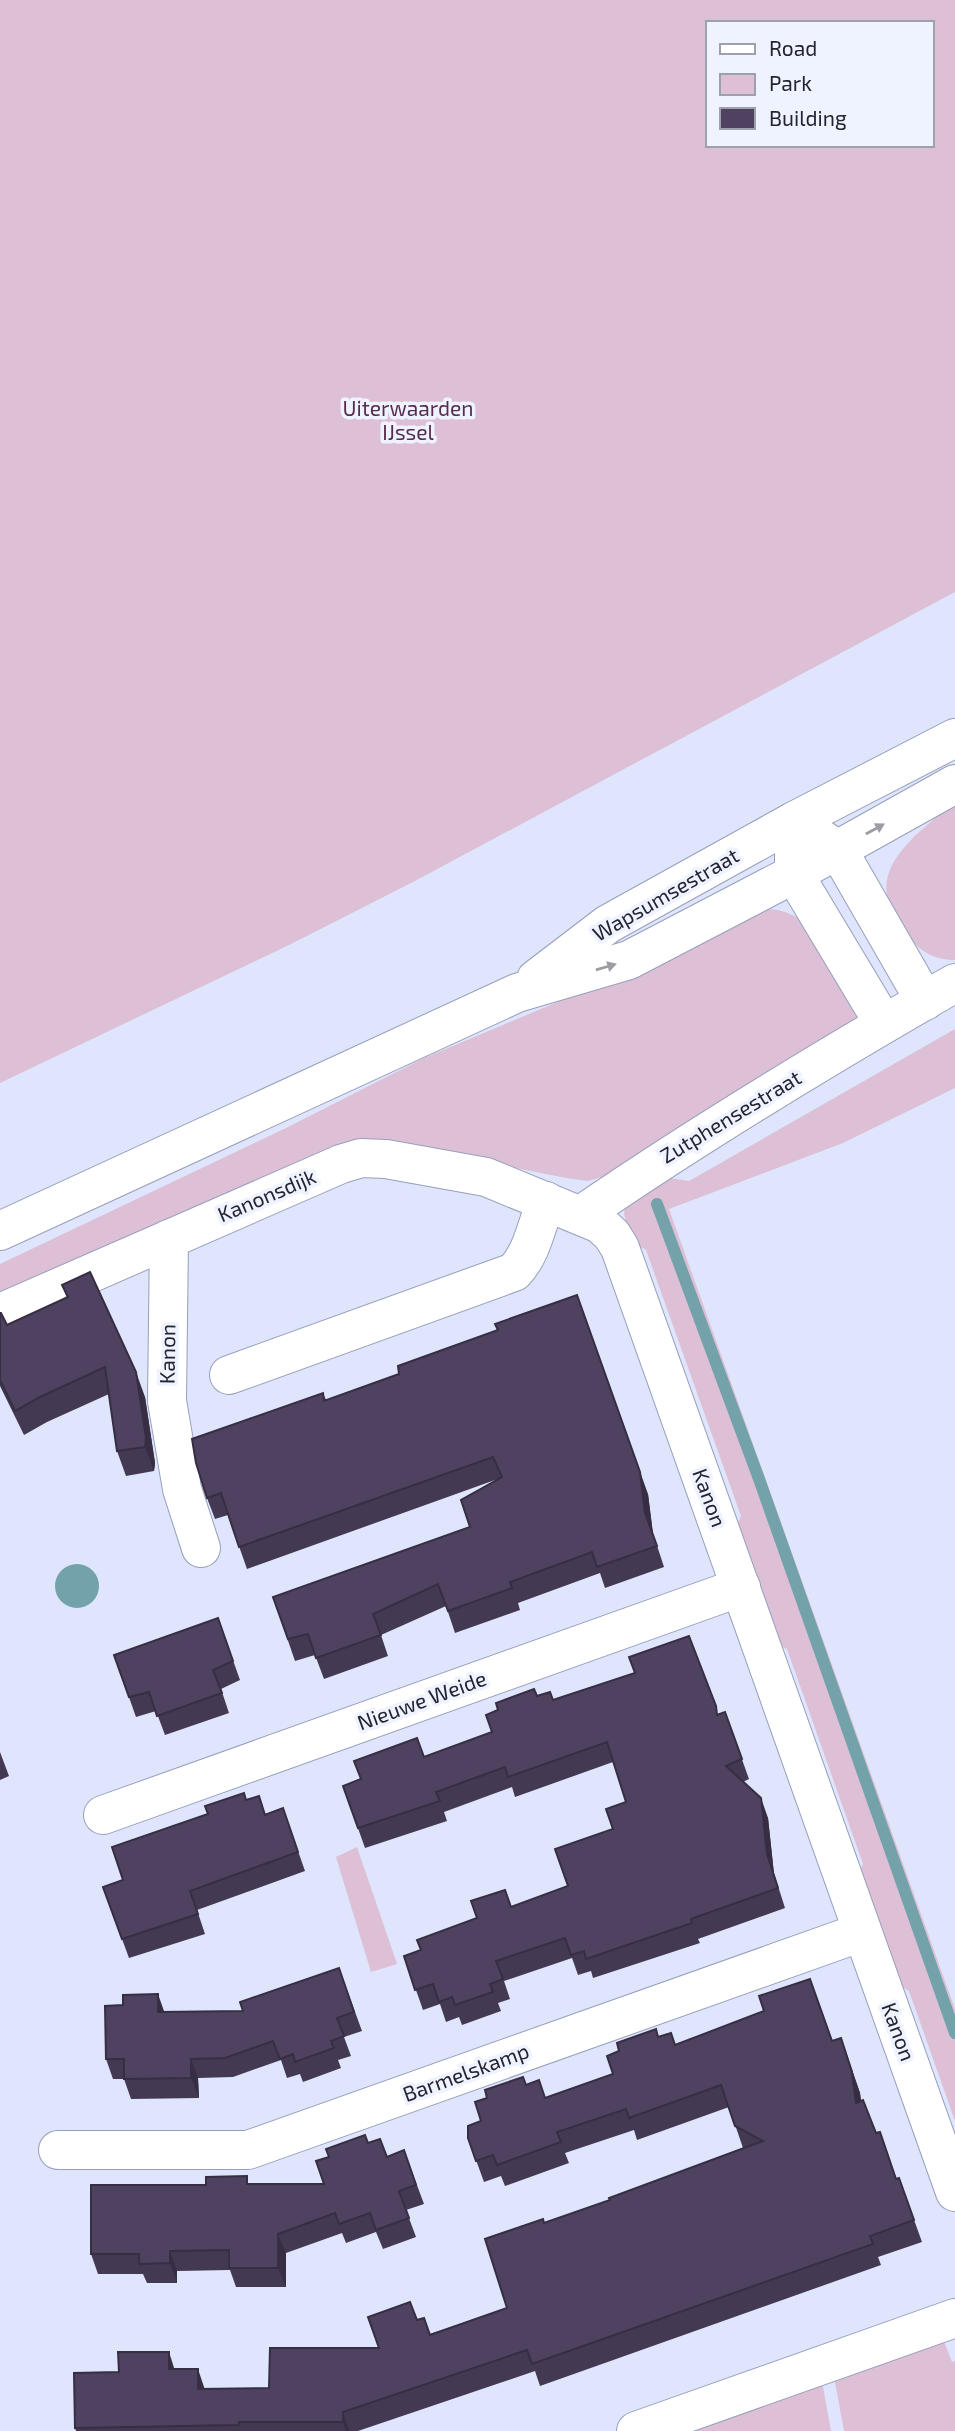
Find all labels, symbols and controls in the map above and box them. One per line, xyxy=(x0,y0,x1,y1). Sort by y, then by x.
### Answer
legend xyxy=(706,21,934,147)
text: Road xyxy=(769,35,817,60)
text: Park xyxy=(769,70,812,95)
text: Building xyxy=(769,105,847,130)
park label: Uiterwaarden IJssel xyxy=(343,395,473,444)
one-way arrow xyxy=(866,823,885,835)
street label: Wapsumsestraat xyxy=(588,842,743,946)
one-way arrow xyxy=(596,961,618,972)
street label: Zutphensestraat xyxy=(655,1064,805,1168)
street label: Kanonsdijk xyxy=(214,1163,320,1227)
street label: Kanon xyxy=(153,1324,180,1384)
street label: Kanon xyxy=(688,1465,732,1530)
street label: Nieuwe Weide xyxy=(354,1665,489,1735)
street label: Kanon xyxy=(877,1999,921,2064)
street label: Barmelskamp xyxy=(399,2037,532,2106)

